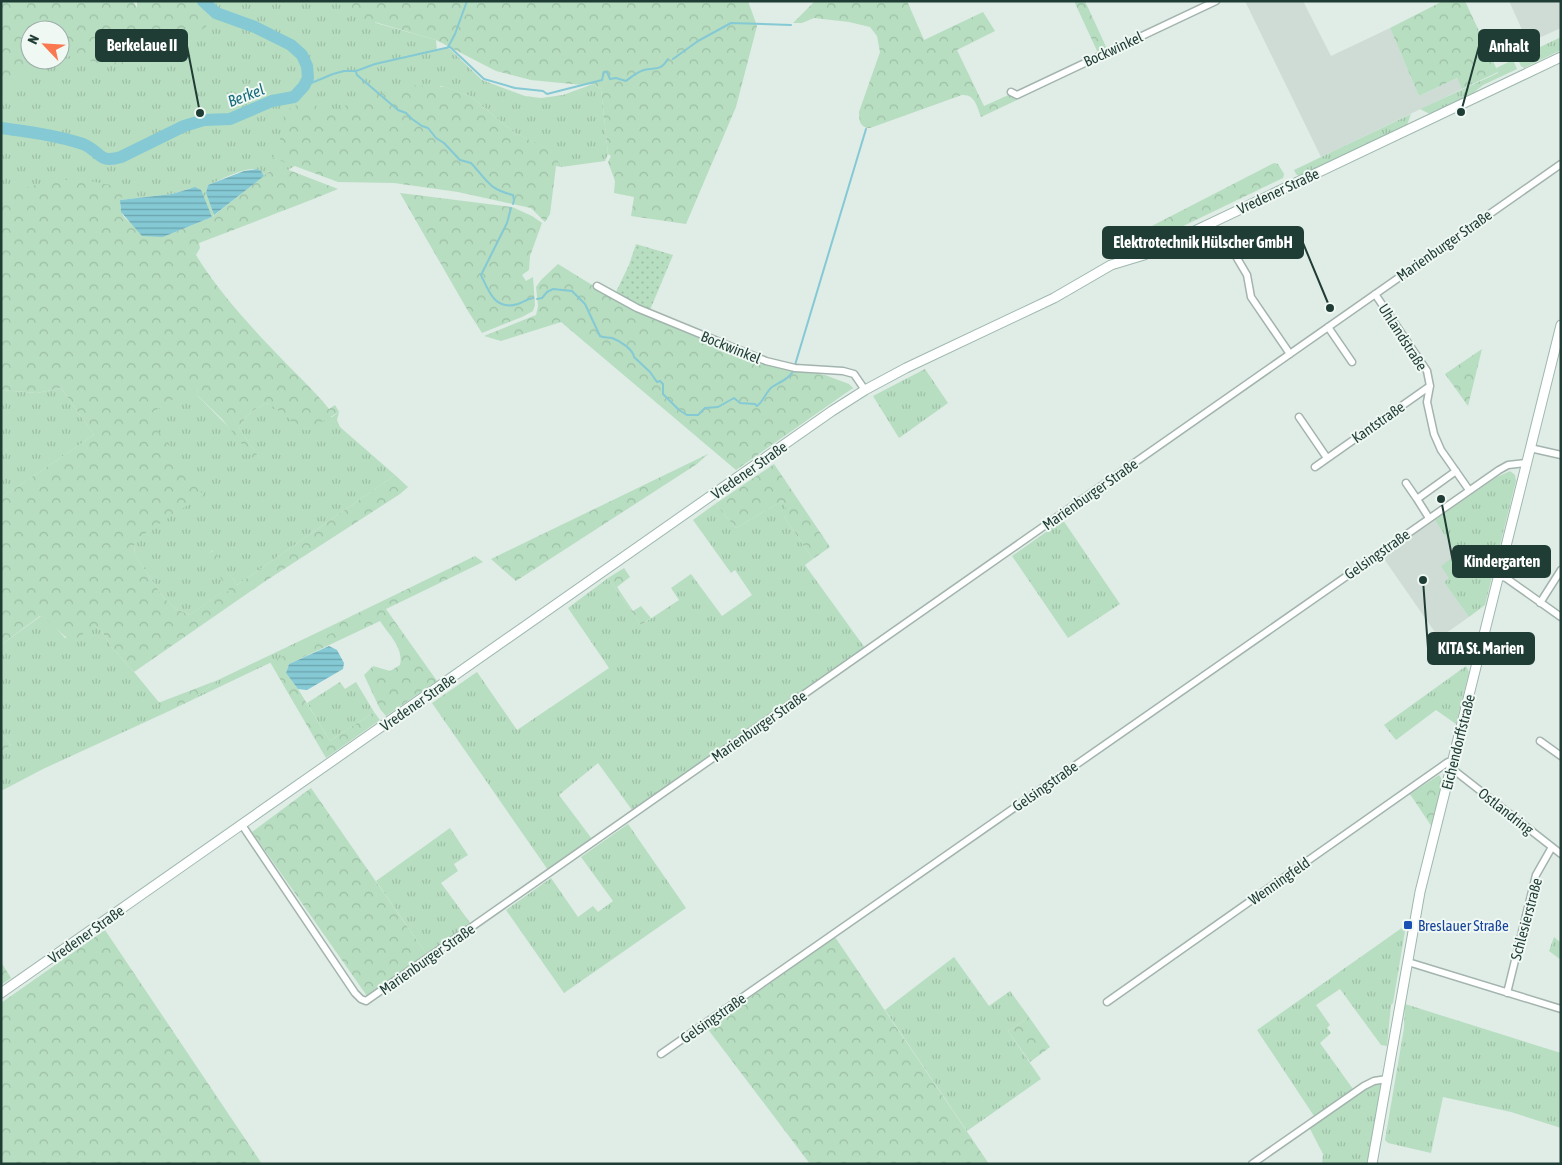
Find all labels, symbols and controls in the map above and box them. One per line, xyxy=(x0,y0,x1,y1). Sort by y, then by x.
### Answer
north arrow xyxy=(20,20,70,70)
street label: Bockwinkel xyxy=(1081,28,1145,70)
callout: Berkelaue II xyxy=(96,30,187,61)
callout: Anhalt xyxy=(1479,30,1539,61)
text: N xyxy=(24,32,42,47)
text: Berkelaue II xyxy=(107,36,177,54)
text: Anhalt xyxy=(1488,37,1529,55)
water label: Berkel xyxy=(225,80,267,110)
street label: Vredener Straße xyxy=(1234,164,1322,217)
street label: Marienburger Straße xyxy=(1393,206,1495,284)
callout: Elektrotechnik Hülscher GmbH xyxy=(1103,227,1303,258)
text: Elektrotechnik Hülscher GmbH xyxy=(1113,233,1293,251)
street label: Uhlandstraße xyxy=(1375,300,1431,374)
street label: Bockwinkel xyxy=(699,327,763,367)
street label: Kantstraße xyxy=(1348,398,1408,446)
street label: Vredener Straße xyxy=(708,438,790,502)
street label: Marienburger Straße xyxy=(1039,455,1141,533)
street label: Gelsingstraße xyxy=(1341,525,1413,583)
callout: Kindergarten xyxy=(1453,546,1550,577)
text: Kindergarten xyxy=(1464,552,1540,570)
callout: KITA St. Marien xyxy=(1428,633,1534,664)
text: KITA St. Marien xyxy=(1438,639,1524,657)
street label: Vredener Straße xyxy=(377,670,459,734)
street label: Marienburger Straße xyxy=(708,687,810,765)
street label: Eichendorffstraße xyxy=(1438,692,1478,792)
street label: Gelsingstraße xyxy=(1009,757,1081,815)
street label: Ostlandring xyxy=(1475,784,1537,838)
street label: Wenningfeld xyxy=(1245,854,1313,908)
street label: Schlesierstraße xyxy=(1507,876,1545,962)
street label: Vredener Straße xyxy=(45,902,127,966)
place label: Breslauer Straße xyxy=(1418,917,1509,934)
marker: Breslauer Straße xyxy=(1402,919,1414,931)
street label: Marienburger Straße xyxy=(376,920,478,998)
street label: Gelsingstraße xyxy=(677,989,749,1047)

